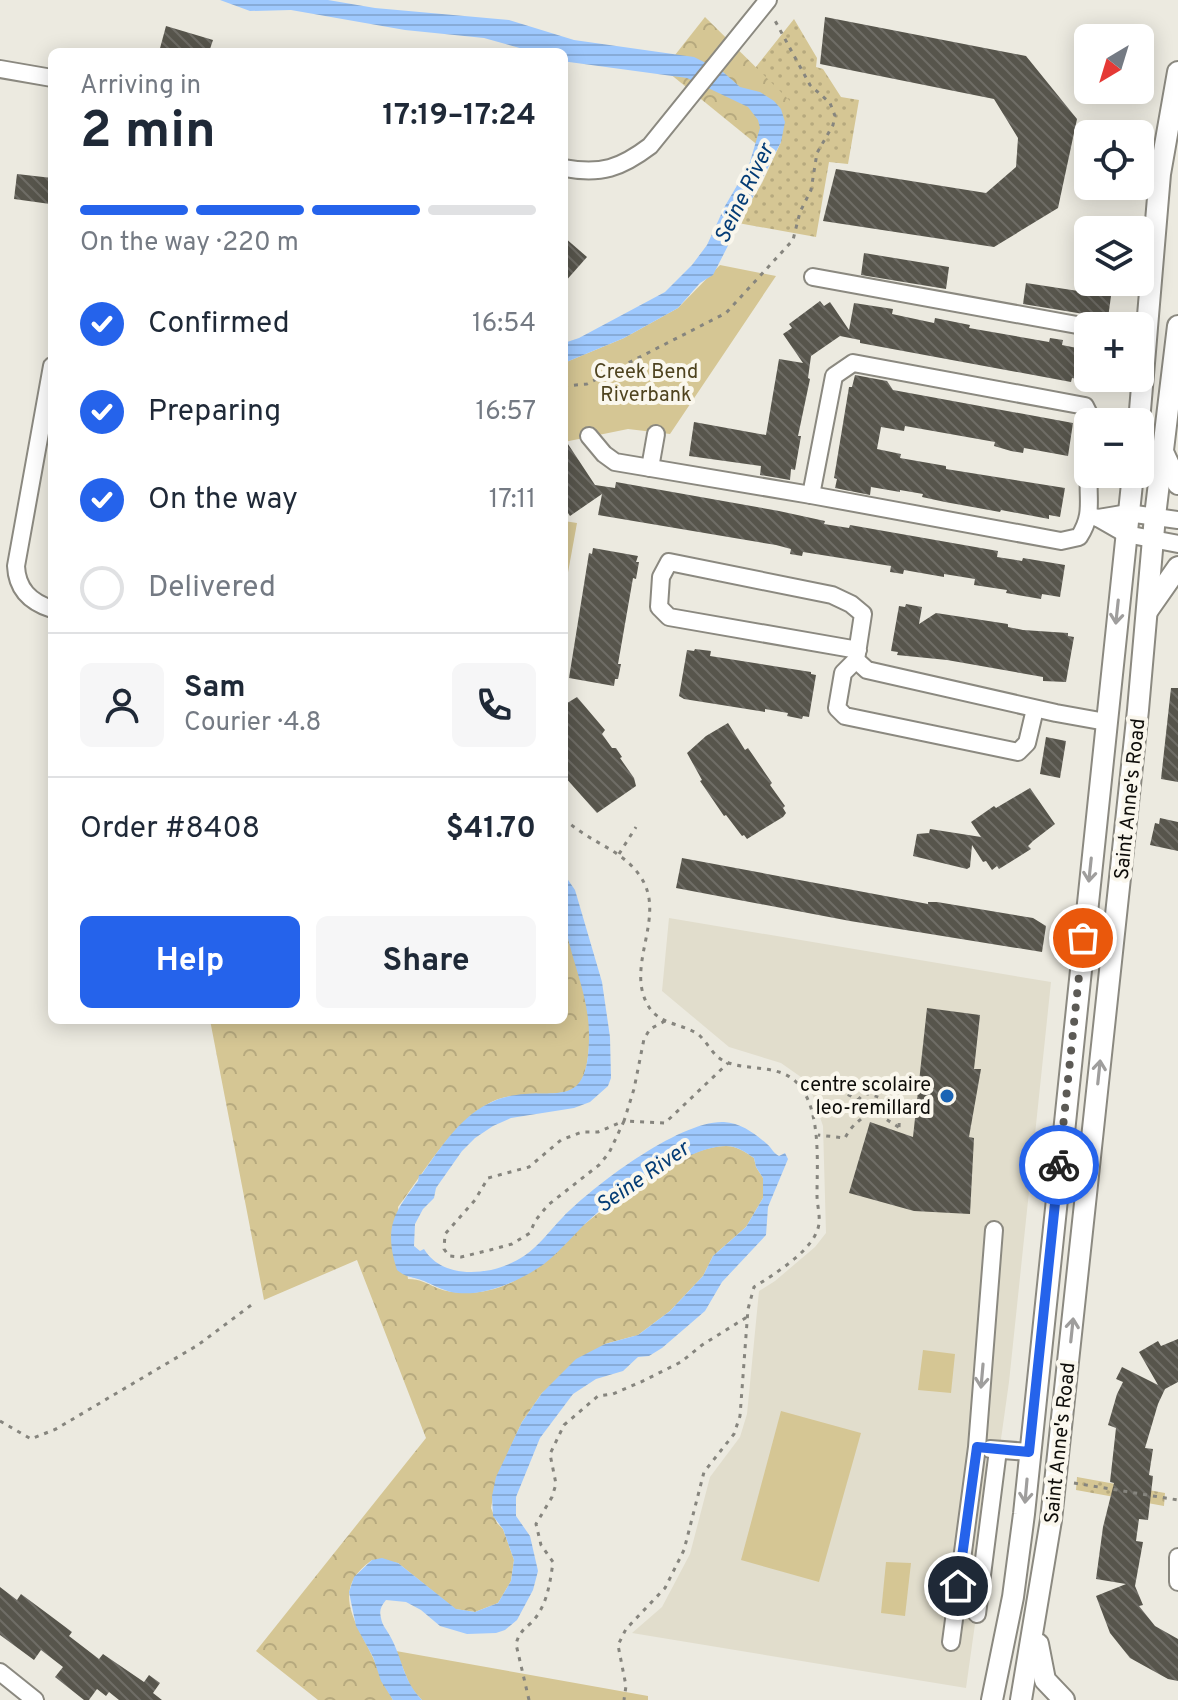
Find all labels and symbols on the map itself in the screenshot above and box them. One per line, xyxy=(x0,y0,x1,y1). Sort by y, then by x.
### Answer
north arrow xyxy=(1074,24,1154,104)
water label: Seine River xyxy=(710,138,782,248)
park label: Creek Bend Riverbank xyxy=(594,360,698,409)
one-way arrow xyxy=(1109,599,1124,624)
street label: Saint Anne's Road xyxy=(1110,717,1152,881)
one-way arrow xyxy=(1083,856,1098,883)
pin xyxy=(1049,904,1117,972)
one-way arrow xyxy=(1092,1059,1107,1086)
place label: centre scolaire leo-remillard xyxy=(800,1073,931,1122)
marker: centre scolaire leo-remillard xyxy=(938,1087,956,1105)
courier xyxy=(1019,1125,1099,1205)
water label: Seine River xyxy=(592,1135,696,1220)
one-way arrow xyxy=(1064,1317,1079,1344)
street label: Saint Anne's Road xyxy=(1040,1361,1082,1525)
one-way arrow xyxy=(974,1362,989,1389)
one-way arrow xyxy=(1018,1477,1033,1504)
pin xyxy=(924,1552,992,1620)

